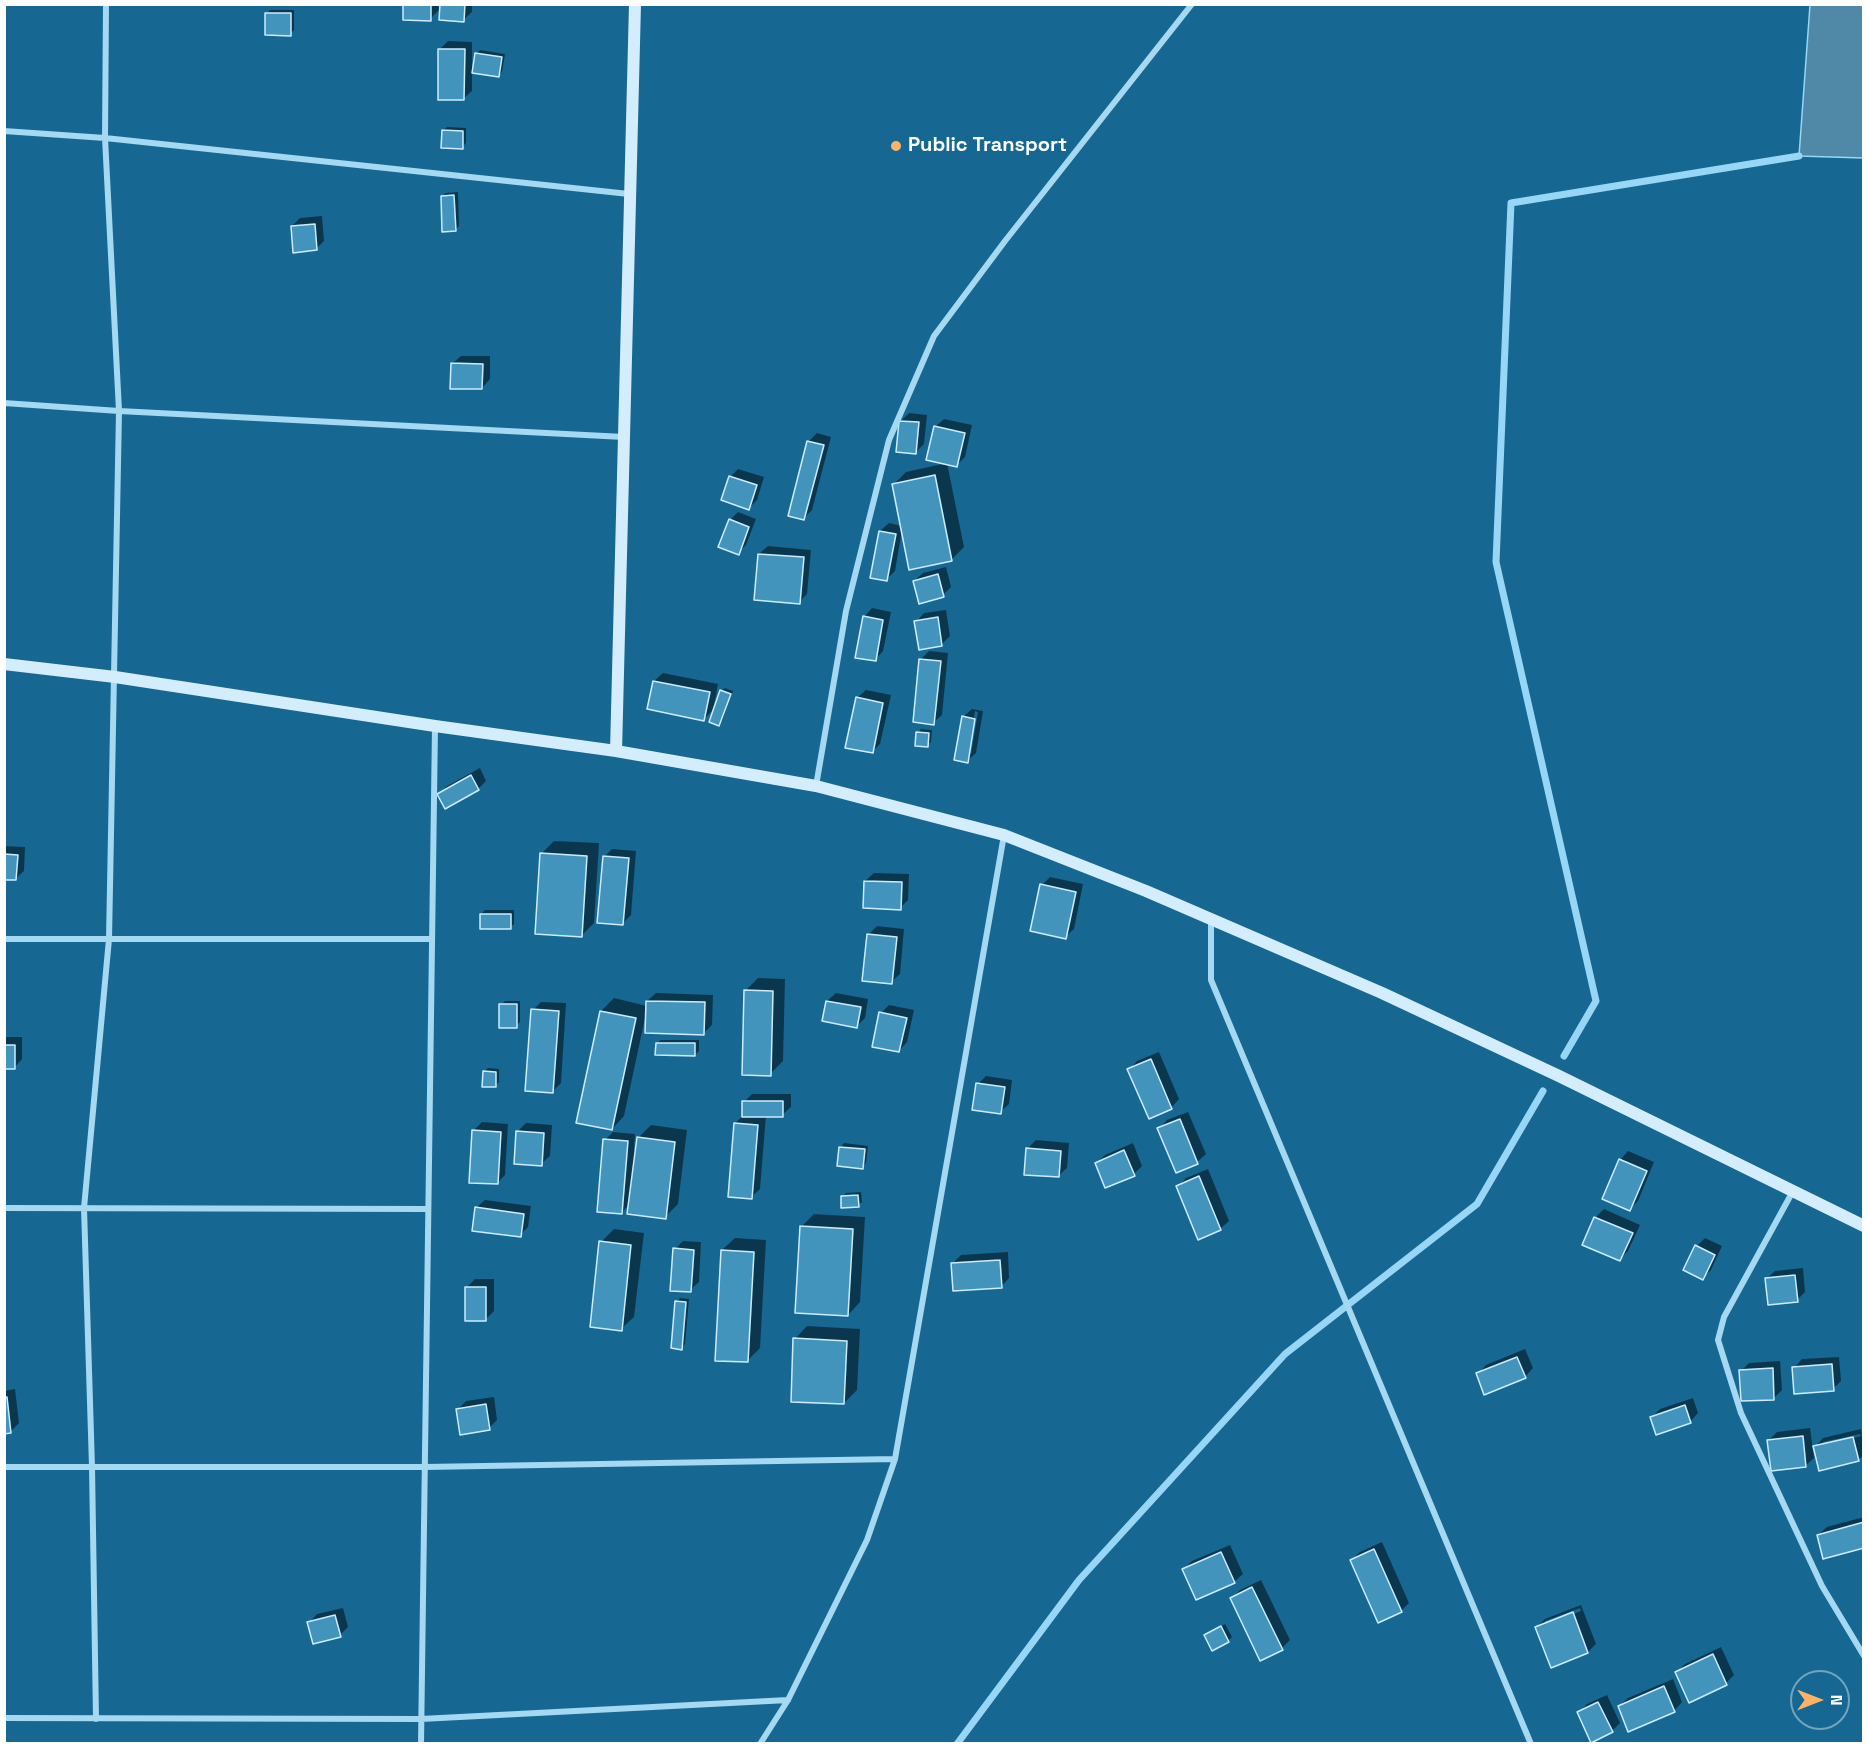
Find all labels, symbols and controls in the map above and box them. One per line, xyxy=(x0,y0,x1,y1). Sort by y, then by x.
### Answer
place label: Public Transport xyxy=(908,134,1067,158)
marker: Public Transport xyxy=(889,139,903,153)
north arrow xyxy=(1790,1670,1850,1730)
text: N xyxy=(1826,1695,1847,1705)

